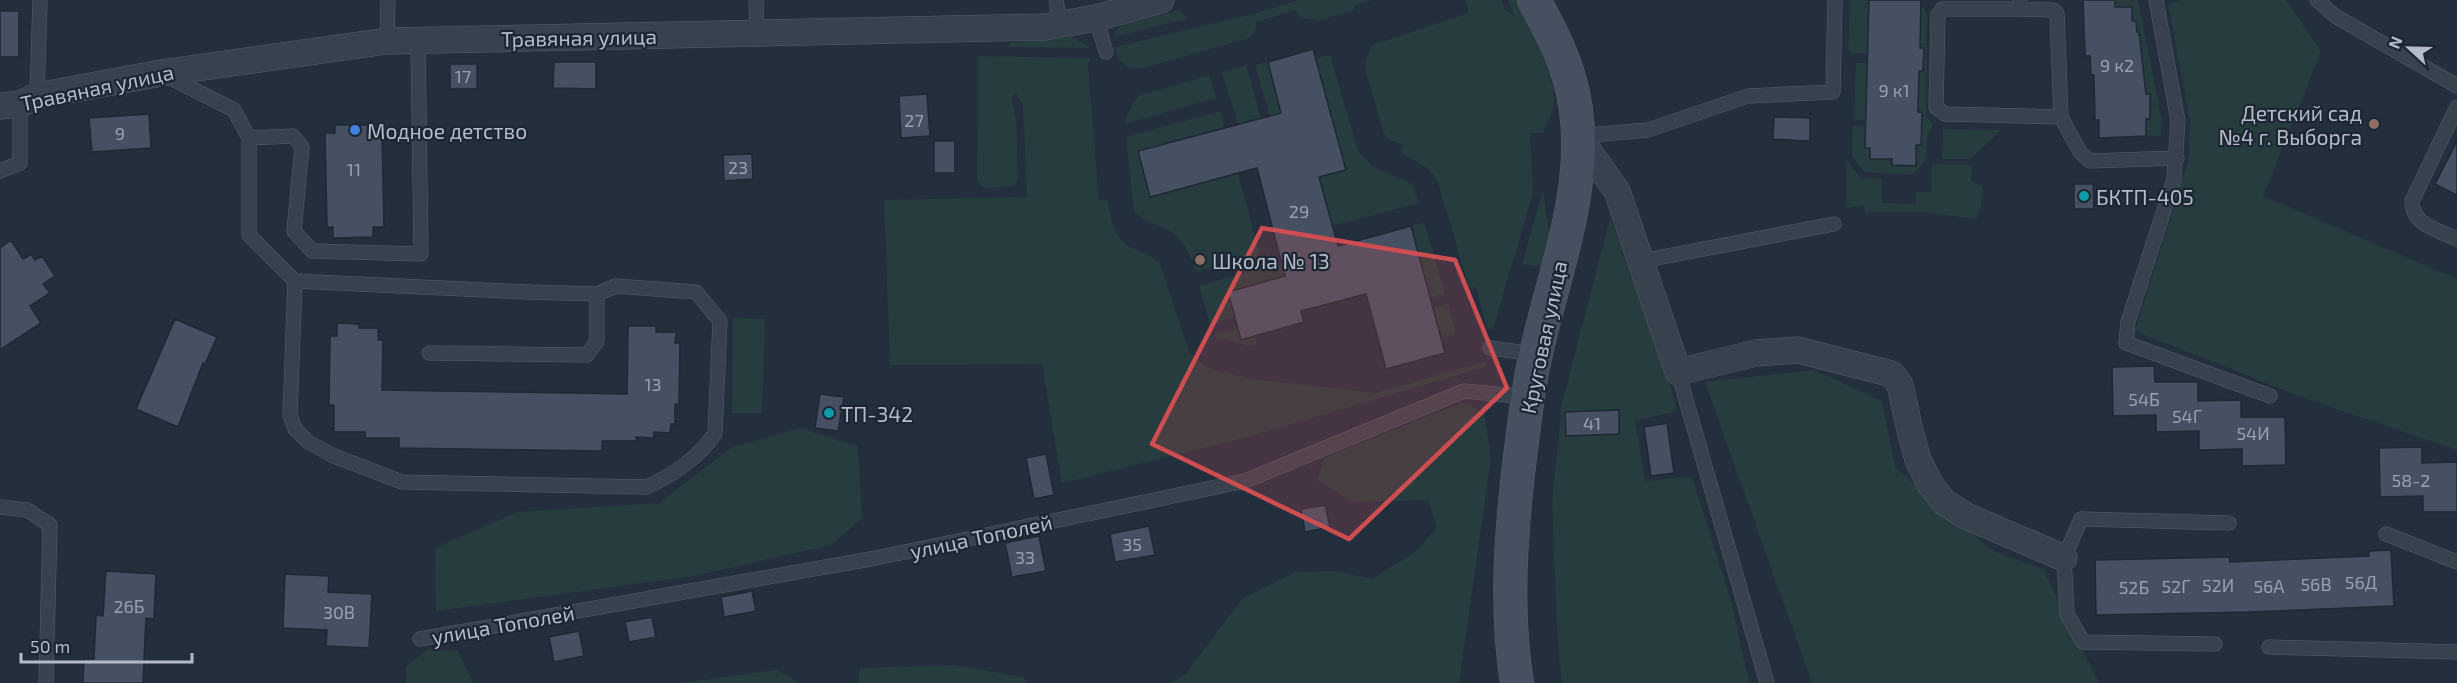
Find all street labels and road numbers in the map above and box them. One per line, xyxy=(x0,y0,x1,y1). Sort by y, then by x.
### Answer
street label: Травяная улица xyxy=(501,23,657,52)
street label: Травяная улица xyxy=(18,59,176,116)
street label: Круговая улица xyxy=(1515,258,1572,416)
street label: улица Тополей xyxy=(908,509,1055,564)
street label: улица Тополей xyxy=(430,599,577,650)

